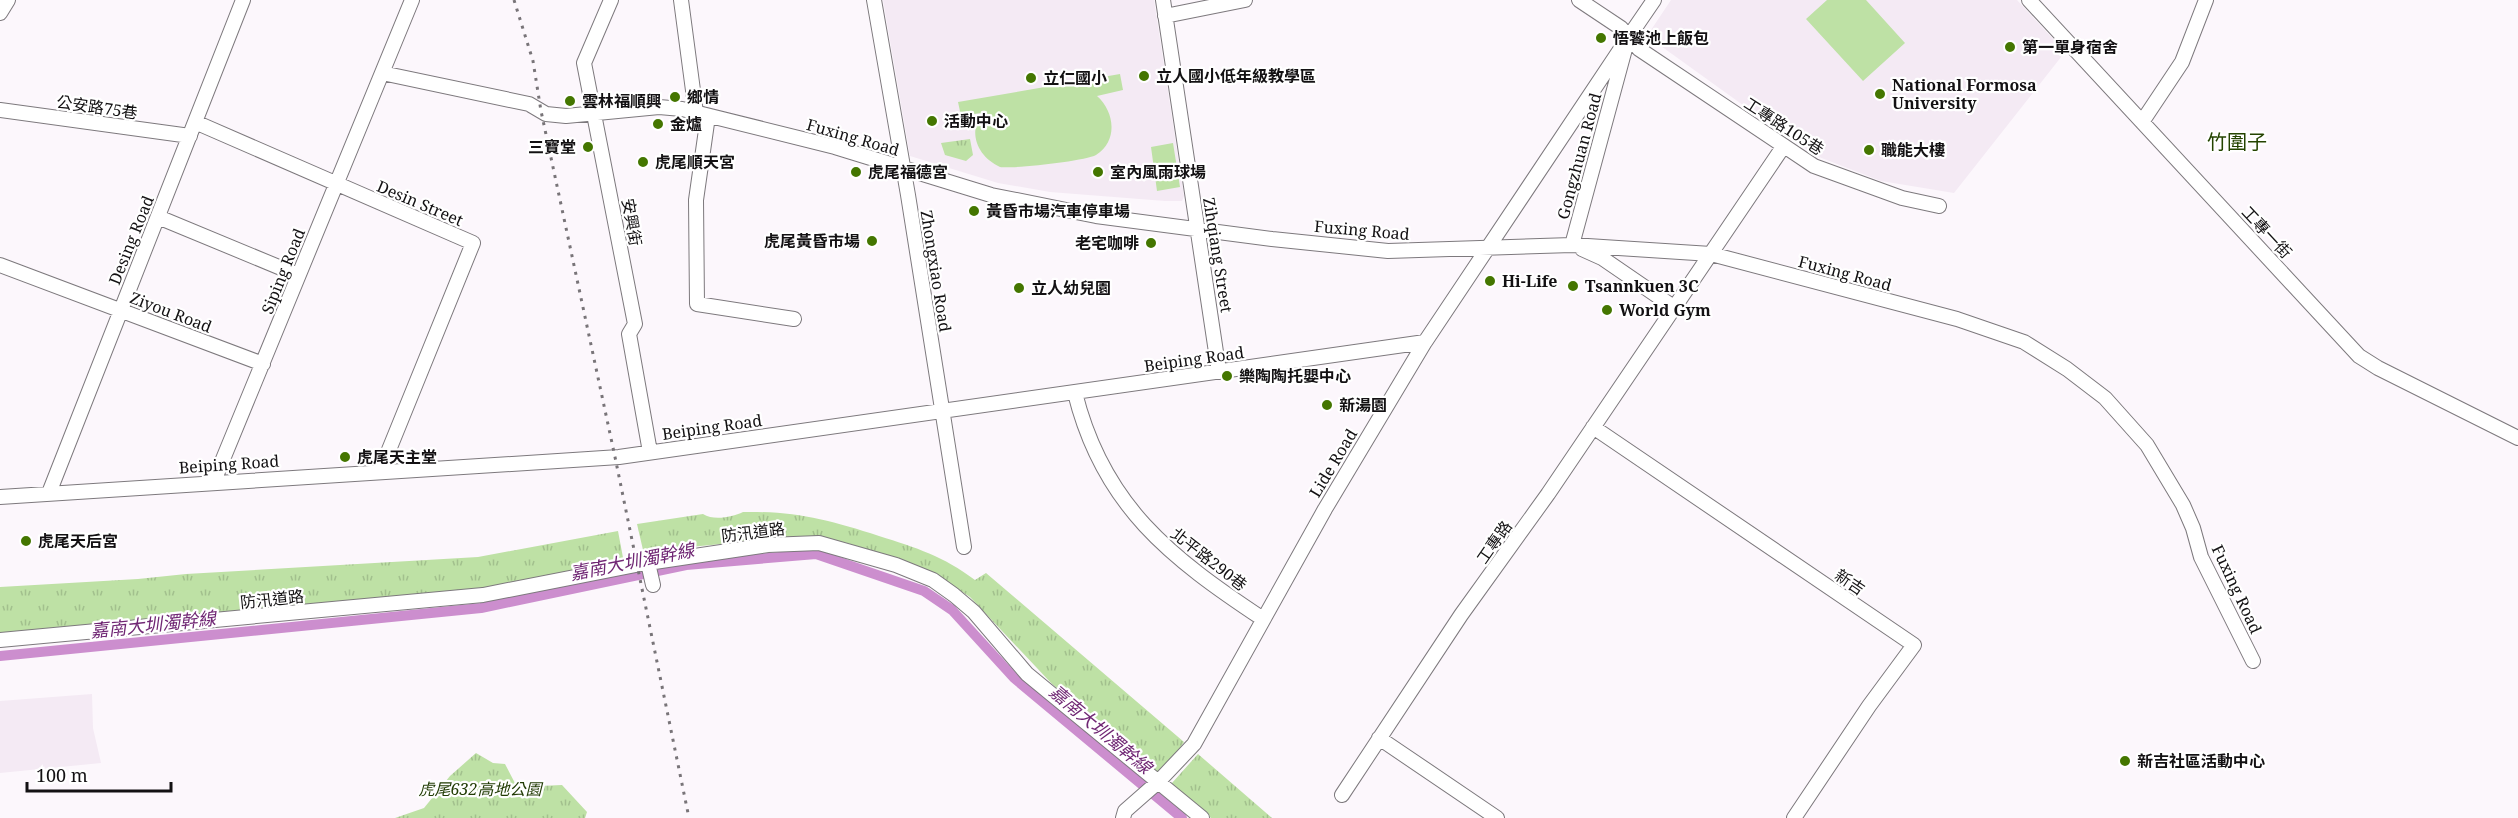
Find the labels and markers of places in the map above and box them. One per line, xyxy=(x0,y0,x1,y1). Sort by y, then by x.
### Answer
place label: 悟饕池上飯包 xyxy=(1613,27,1709,49)
marker: 悟饕池上飯包 xyxy=(1594,31,1608,45)
place label: 第一單身宿舍 xyxy=(2022,36,2118,58)
marker: 第一單身宿舍 xyxy=(2003,40,2017,54)
place label: 立人國小低年級教學區 xyxy=(1156,65,1316,87)
place label: 立仁國小 xyxy=(1043,67,1107,89)
marker: 立人國小低年級教學區 xyxy=(1137,69,1151,83)
marker: 立仁國小 xyxy=(1024,71,1038,85)
place label: National Formosa University xyxy=(1892,74,2037,114)
place label: 鄉情 xyxy=(687,86,719,108)
marker: National Formosa University xyxy=(1873,87,1887,101)
place label: 雲林福順興 xyxy=(582,90,662,112)
marker: 鄉情 xyxy=(668,90,682,104)
marker: 雲林福順興 xyxy=(563,94,577,108)
place label: 活動中心 xyxy=(944,110,1008,132)
place label: 金爐 xyxy=(670,113,702,135)
marker: 活動中心 xyxy=(925,114,939,128)
marker: 金爐 xyxy=(651,117,665,131)
place label: 三寶堂 xyxy=(528,136,576,158)
place label: 職能大樓 xyxy=(1881,139,1945,161)
marker: 三寶堂 xyxy=(581,140,595,154)
marker: 職能大樓 xyxy=(1862,143,1876,157)
place label: 虎尾順天宮 xyxy=(655,151,735,173)
marker: 虎尾順天宮 xyxy=(636,155,650,169)
place label: 虎尾福德宮 xyxy=(868,161,948,183)
place label: 室內風雨球場 xyxy=(1110,161,1206,183)
marker: 虎尾福德宮 xyxy=(849,165,863,179)
marker: 室內風雨球場 xyxy=(1091,165,1105,179)
place label: 黃昏市場汽車停車場 xyxy=(986,200,1130,222)
marker: 黃昏市場汽車停車場 xyxy=(967,204,981,218)
place label: 虎尾黃昏市場 xyxy=(764,230,860,252)
place label: 老宅咖啡 xyxy=(1075,232,1139,254)
marker: 虎尾黃昏市場 xyxy=(865,234,879,248)
marker: 老宅咖啡 xyxy=(1144,236,1158,250)
place label: Hi-Life xyxy=(1502,270,1557,292)
marker: Hi-Life xyxy=(1483,274,1497,288)
place label: Tsannkuen 3C xyxy=(1585,275,1699,297)
place label: 立人幼兒園 xyxy=(1031,277,1111,299)
marker: Tsannkuen 3C xyxy=(1566,279,1580,293)
marker: 立人幼兒園 xyxy=(1012,281,1026,295)
place label: World Gym xyxy=(1619,299,1711,321)
marker: World Gym xyxy=(1600,303,1614,317)
place label: 樂陶陶托嬰中心 xyxy=(1239,365,1351,387)
marker: 樂陶陶托嬰中心 xyxy=(1220,369,1234,383)
place label: 新湯園 xyxy=(1339,394,1387,416)
marker: 新湯園 xyxy=(1320,398,1334,412)
place label: 虎尾天主堂 xyxy=(357,446,437,468)
marker: 虎尾天主堂 xyxy=(338,450,352,464)
place label: 虎尾天后宮 xyxy=(38,530,118,552)
marker: 虎尾天后宮 xyxy=(19,534,33,548)
place label: 新吉社區活動中心 xyxy=(2137,750,2265,772)
marker: 新吉社區活動中心 xyxy=(2118,754,2132,768)

